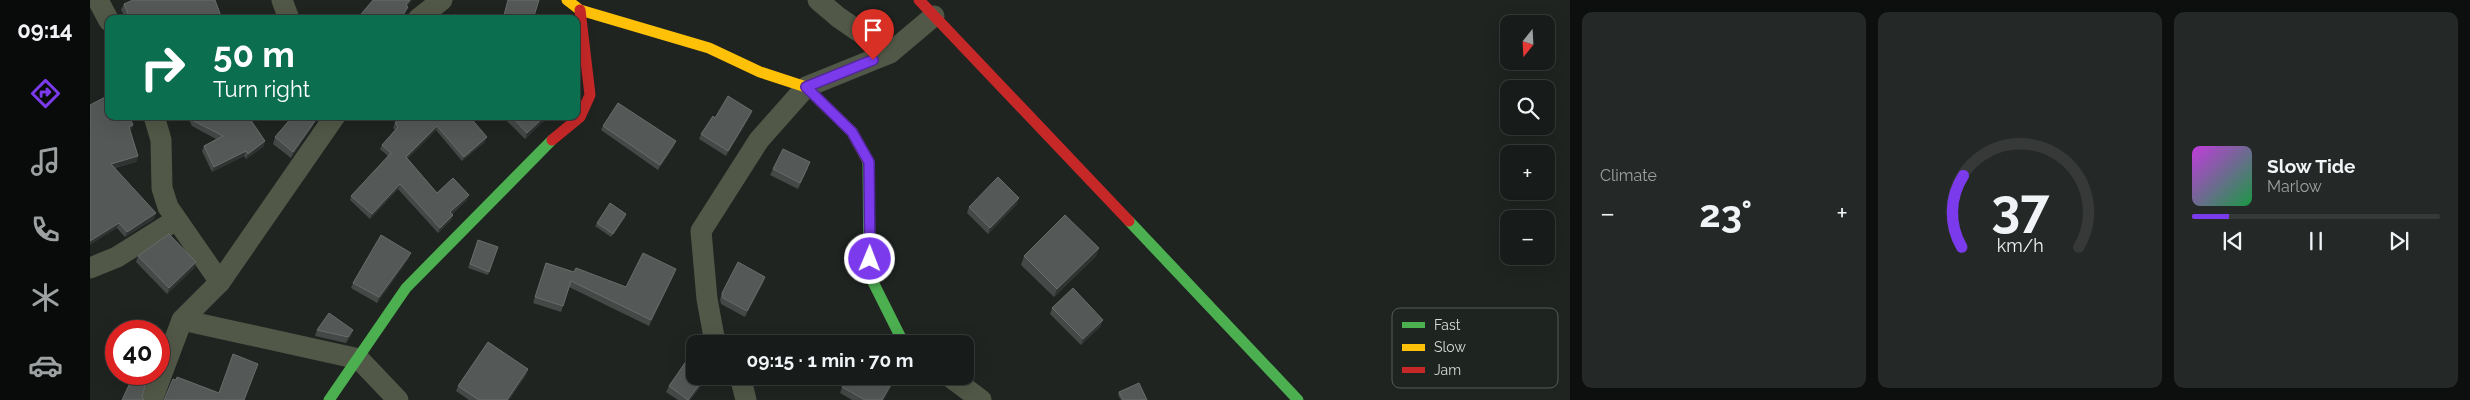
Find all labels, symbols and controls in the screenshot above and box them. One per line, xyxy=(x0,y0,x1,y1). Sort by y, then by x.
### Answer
pin xyxy=(852,9,894,60)
north arrow xyxy=(1500,15,1555,70)
map controls xyxy=(1500,15,1555,265)
icon: arrive xyxy=(859,16,887,44)
text: 09:14 xyxy=(17,17,73,43)
text: 50 m xyxy=(213,34,295,75)
icon: right xyxy=(130,35,195,100)
icon: directions xyxy=(28,76,63,111)
text: Turn right xyxy=(213,76,310,102)
button: search xyxy=(1500,80,1555,135)
icon: music xyxy=(28,144,63,179)
button: + xyxy=(1500,145,1555,200)
text: Slow Tide xyxy=(2267,155,2356,177)
text: Climate xyxy=(1600,166,1657,185)
text: 37 xyxy=(1991,177,2050,238)
text: Marlow xyxy=(2267,177,2322,196)
text: 23° xyxy=(1699,191,1752,236)
text: − xyxy=(1600,197,1615,230)
text: + xyxy=(1836,197,1848,230)
button: − xyxy=(1500,210,1555,265)
icon: phone xyxy=(28,212,63,247)
icon: previous xyxy=(2219,227,2247,255)
icon: pause xyxy=(2302,227,2330,255)
icon: next xyxy=(2385,227,2413,255)
position arrow xyxy=(843,232,895,284)
text: km/h xyxy=(1996,235,2044,256)
icon: climate xyxy=(28,280,63,315)
legend xyxy=(1392,308,1558,388)
text: Fast xyxy=(1434,317,1461,333)
speed limit sign: 40 xyxy=(105,320,170,385)
text: Slow xyxy=(1434,339,1466,355)
icon: car xyxy=(28,348,63,383)
text: 09:15 · 1 min · 70 m xyxy=(747,349,913,371)
text: Jam xyxy=(1434,362,1461,378)

